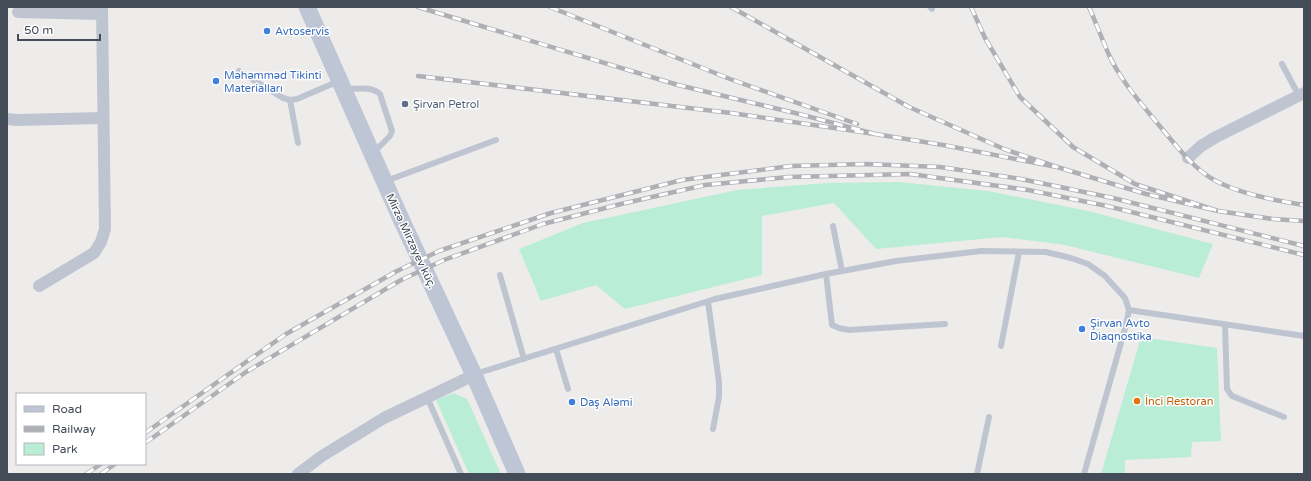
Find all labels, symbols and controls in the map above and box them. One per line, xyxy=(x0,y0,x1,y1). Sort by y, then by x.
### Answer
scale bar xyxy=(18,16,100,42)
text: 50 m xyxy=(24,23,53,37)
place label: Avtoservis xyxy=(275,25,329,38)
marker: Avtoservis xyxy=(262,26,272,36)
place label: Məhəmməd Tikinti Materialları xyxy=(224,69,321,95)
marker: Məhəmməd Tikinti Materialları xyxy=(211,76,221,86)
place label: Şirvan Petrol xyxy=(413,98,479,111)
marker: Şirvan Petrol xyxy=(400,99,410,109)
street label: Mirzə Mirzəyev küç. xyxy=(383,191,439,291)
place label: Şirvan Avto Diaqnostika xyxy=(1090,317,1152,343)
marker: Şirvan Avto Diaqnostika xyxy=(1077,324,1087,334)
legend xyxy=(16,393,146,465)
place label: İnci Restoran xyxy=(1145,395,1213,408)
place label: Daş Aləmi xyxy=(580,396,632,409)
marker: İnci Restoran xyxy=(1132,396,1142,406)
marker: Daş Aləmi xyxy=(567,397,577,407)
text: Road xyxy=(52,402,82,416)
text: Railway xyxy=(52,422,96,436)
text: Park xyxy=(52,442,78,456)

